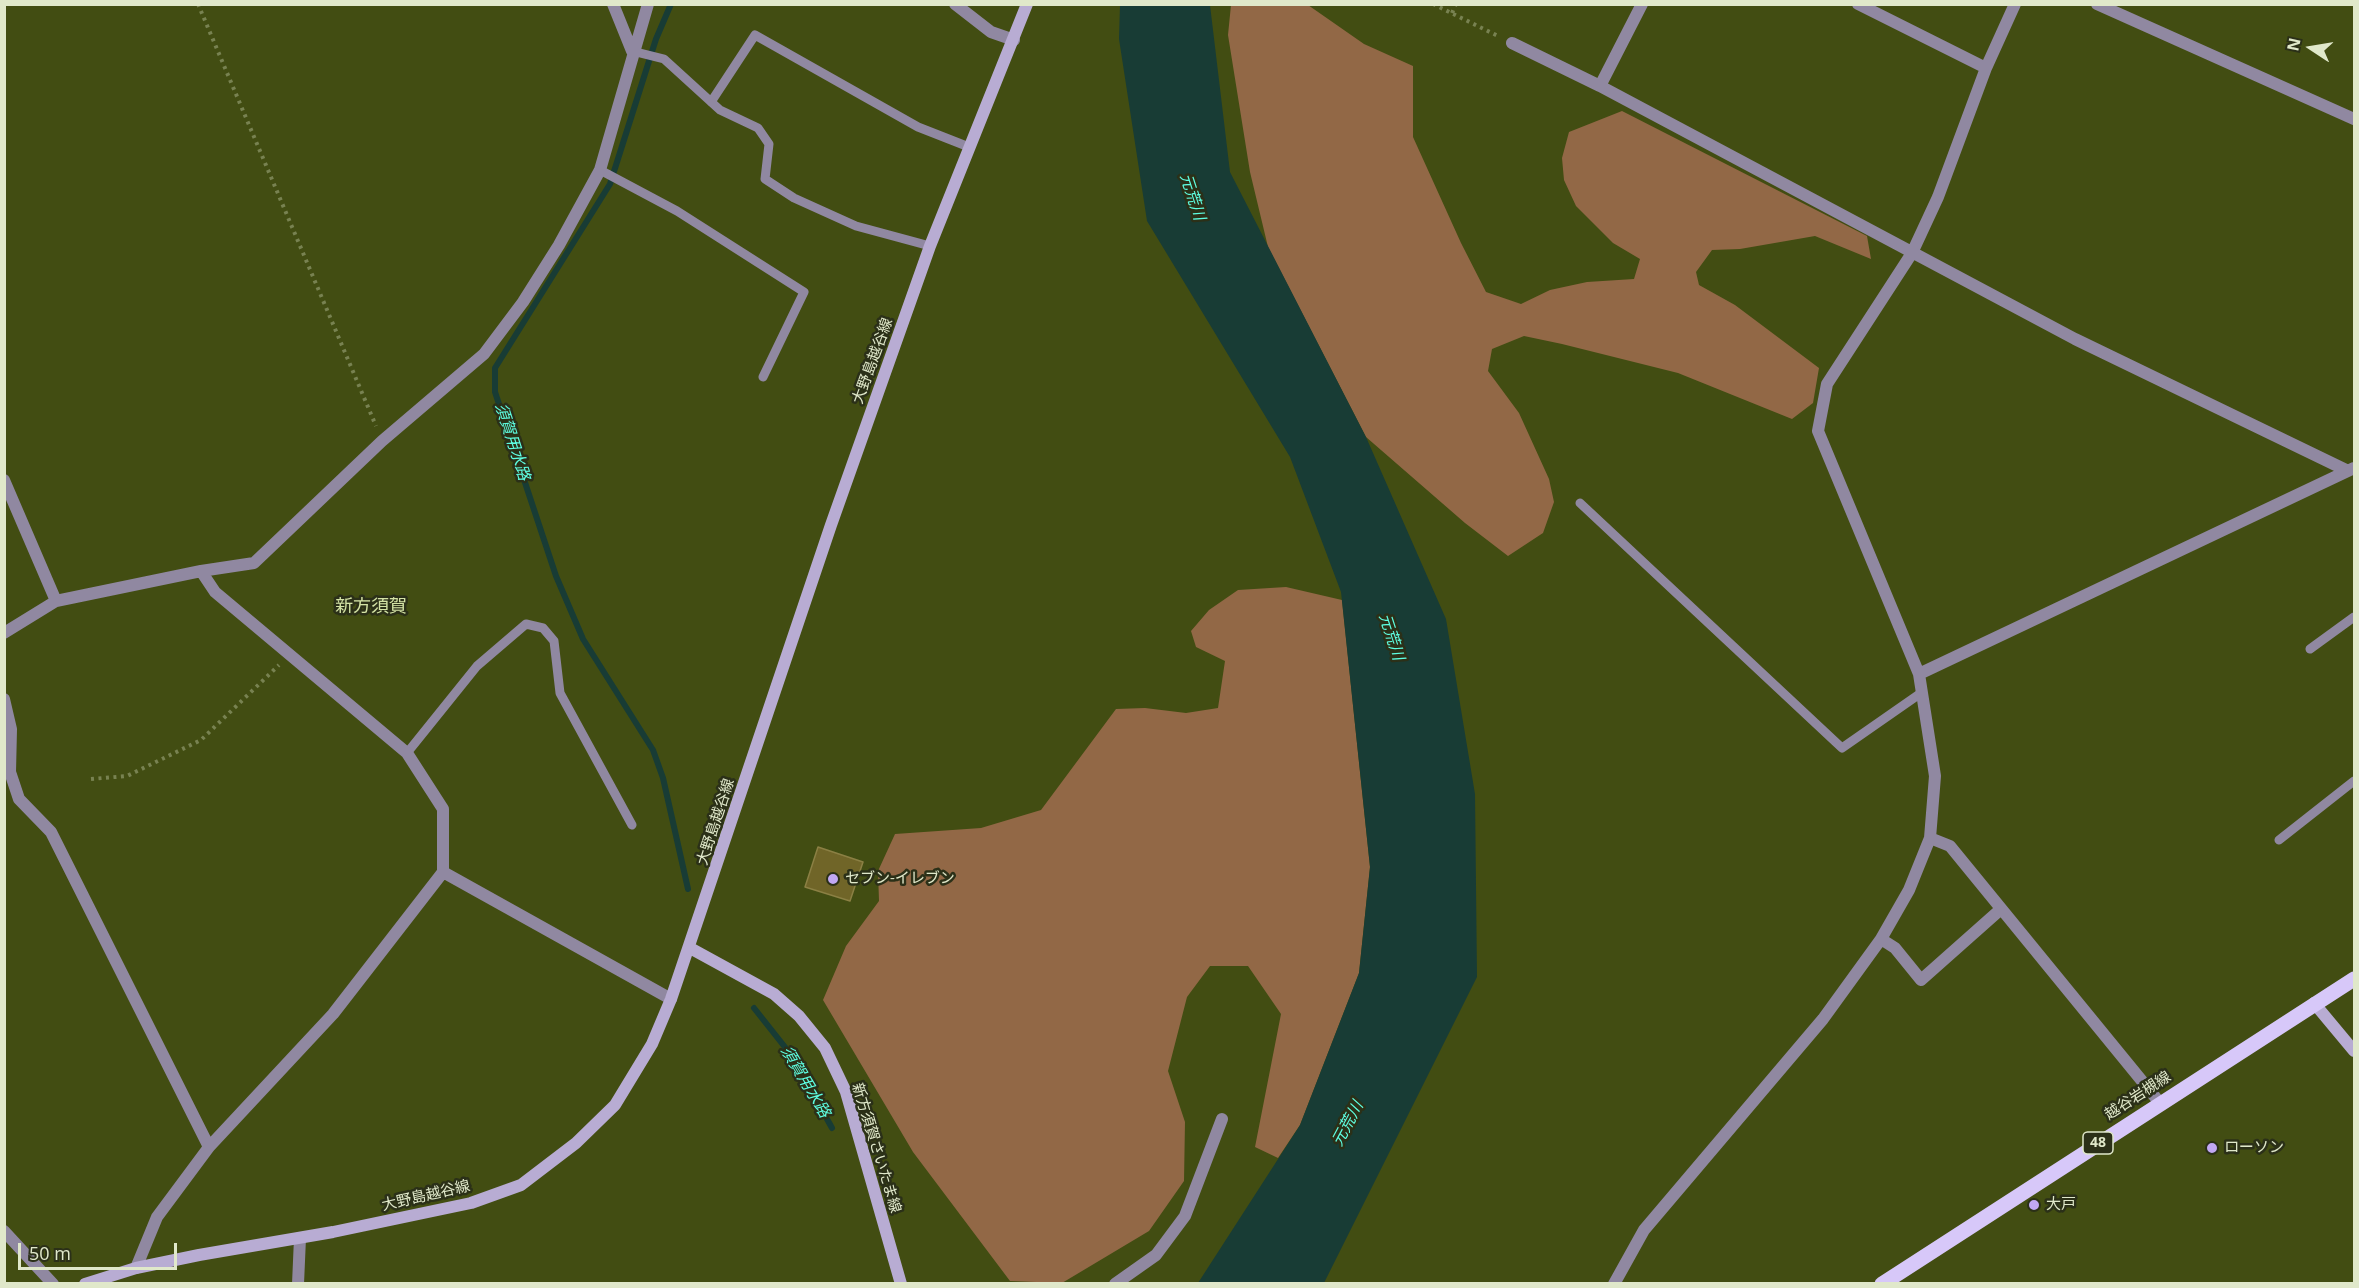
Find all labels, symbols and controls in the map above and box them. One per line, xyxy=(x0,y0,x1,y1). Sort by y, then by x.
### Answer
north arrow xyxy=(2281,18,2341,78)
text: N xyxy=(2281,36,2306,53)
water label: 元荒川 xyxy=(1175,171,1209,223)
street label: 大野島越谷線 xyxy=(849,316,897,406)
water label: 須賀用水路 xyxy=(491,401,533,483)
district label: 新方須賀 xyxy=(335,596,407,618)
water label: 元荒川 xyxy=(1374,611,1408,663)
street label: 大野島越谷線 xyxy=(694,776,738,868)
place label: セブン-イレブン xyxy=(845,870,955,888)
marker: セブン-イレブン xyxy=(826,872,840,886)
water label: 須賀用水路 xyxy=(776,1043,834,1121)
street label: 越谷岩槻線 xyxy=(2102,1068,2174,1124)
street label: 新方須賀さいたま線 xyxy=(848,1081,904,1215)
water label: 元荒川 xyxy=(1328,1098,1368,1150)
road number: 48 xyxy=(2083,1132,2113,1154)
place label: ローソン xyxy=(2224,1139,2284,1157)
marker: ローソン xyxy=(2205,1141,2219,1155)
street label: 大野島越谷線 xyxy=(380,1177,472,1215)
place label: 大戸 xyxy=(2046,1196,2076,1214)
marker: 大戸 xyxy=(2027,1198,2041,1212)
scale bar xyxy=(21,1231,180,1269)
text: 50 m xyxy=(29,1241,71,1265)

